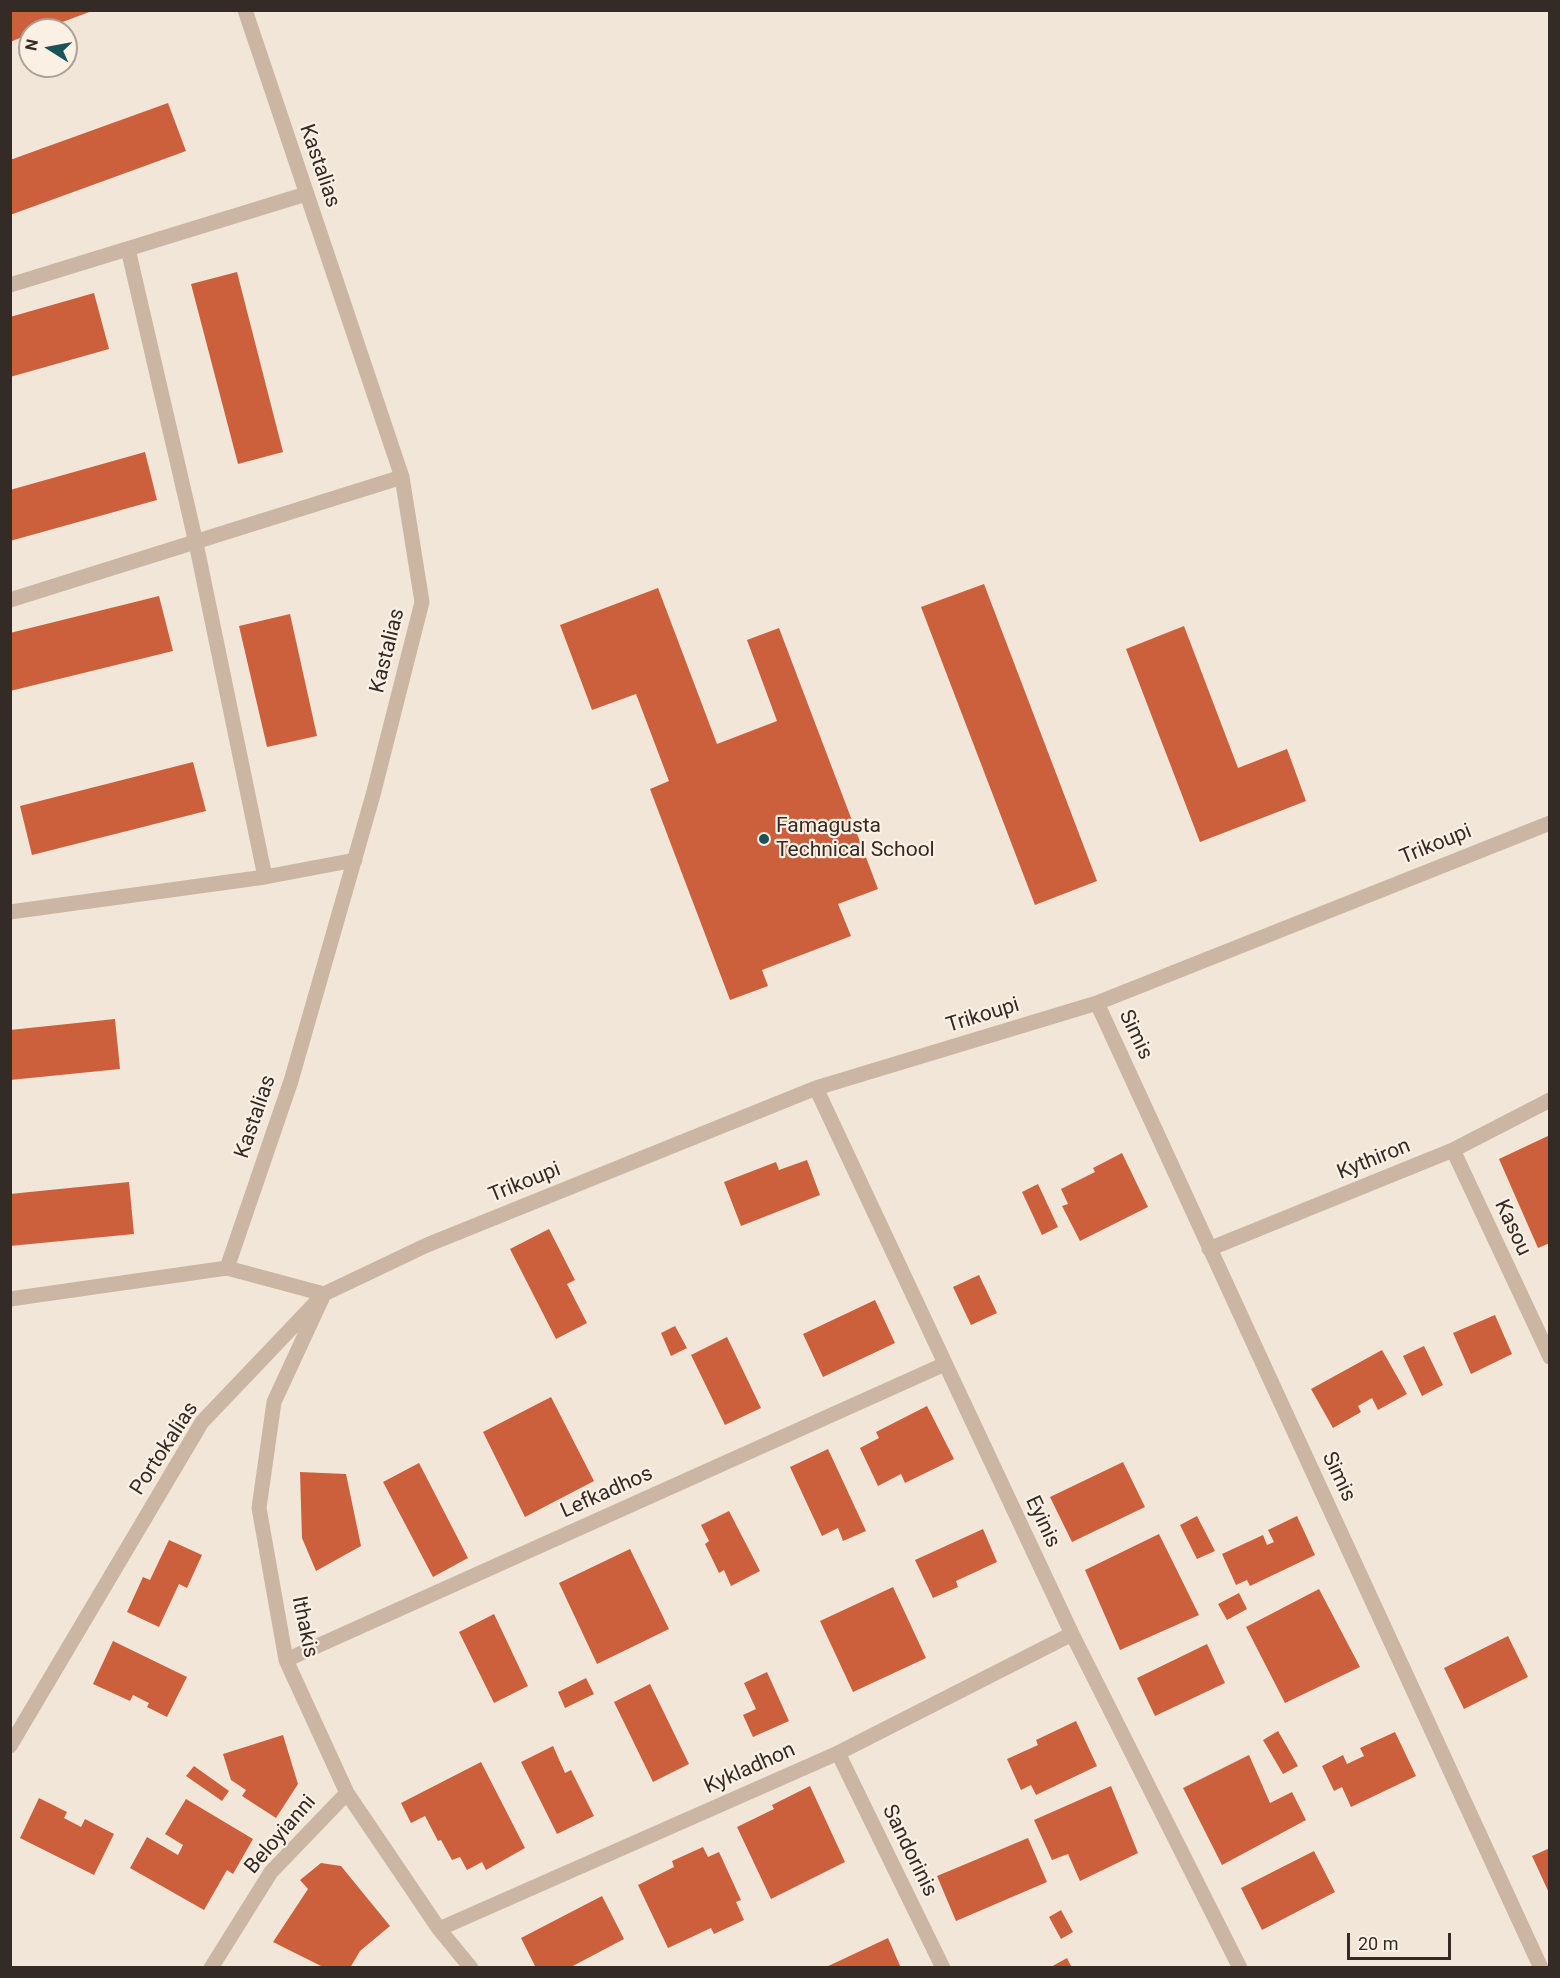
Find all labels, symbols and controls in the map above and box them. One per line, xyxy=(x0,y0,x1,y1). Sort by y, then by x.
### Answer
north arrow xyxy=(18,18,78,78)
text: N xyxy=(21,38,42,52)
street label: Kastalias xyxy=(293,121,345,211)
street label: Kastalias xyxy=(365,606,411,696)
place label: Famagusta Technical School xyxy=(776,814,935,864)
street label: Trikoupi xyxy=(1396,819,1476,871)
marker: Famagusta Technical School xyxy=(757,832,771,846)
street label: Trikoupi xyxy=(943,993,1023,1039)
street label: Simis xyxy=(1113,1006,1157,1064)
street label: Kastalias xyxy=(230,1072,282,1162)
street label: Kythiron xyxy=(1334,1134,1414,1186)
street label: Trikoupi xyxy=(485,1157,565,1209)
street label: Kasou xyxy=(1488,1196,1536,1260)
street label: Portokalias xyxy=(126,1398,204,1500)
street label: Simis xyxy=(1316,1448,1360,1506)
street label: Lefkadhos xyxy=(557,1462,657,1524)
street label: Eyinis xyxy=(1019,1492,1065,1552)
street label: Ithakis xyxy=(285,1594,323,1660)
street label: Kykladhon xyxy=(701,1738,799,1800)
street label: Beloyianni xyxy=(240,1791,322,1879)
street label: Sandorinis xyxy=(876,1801,942,1901)
scale bar xyxy=(1350,1921,1454,1959)
text: 20 m xyxy=(1358,1933,1398,1954)

